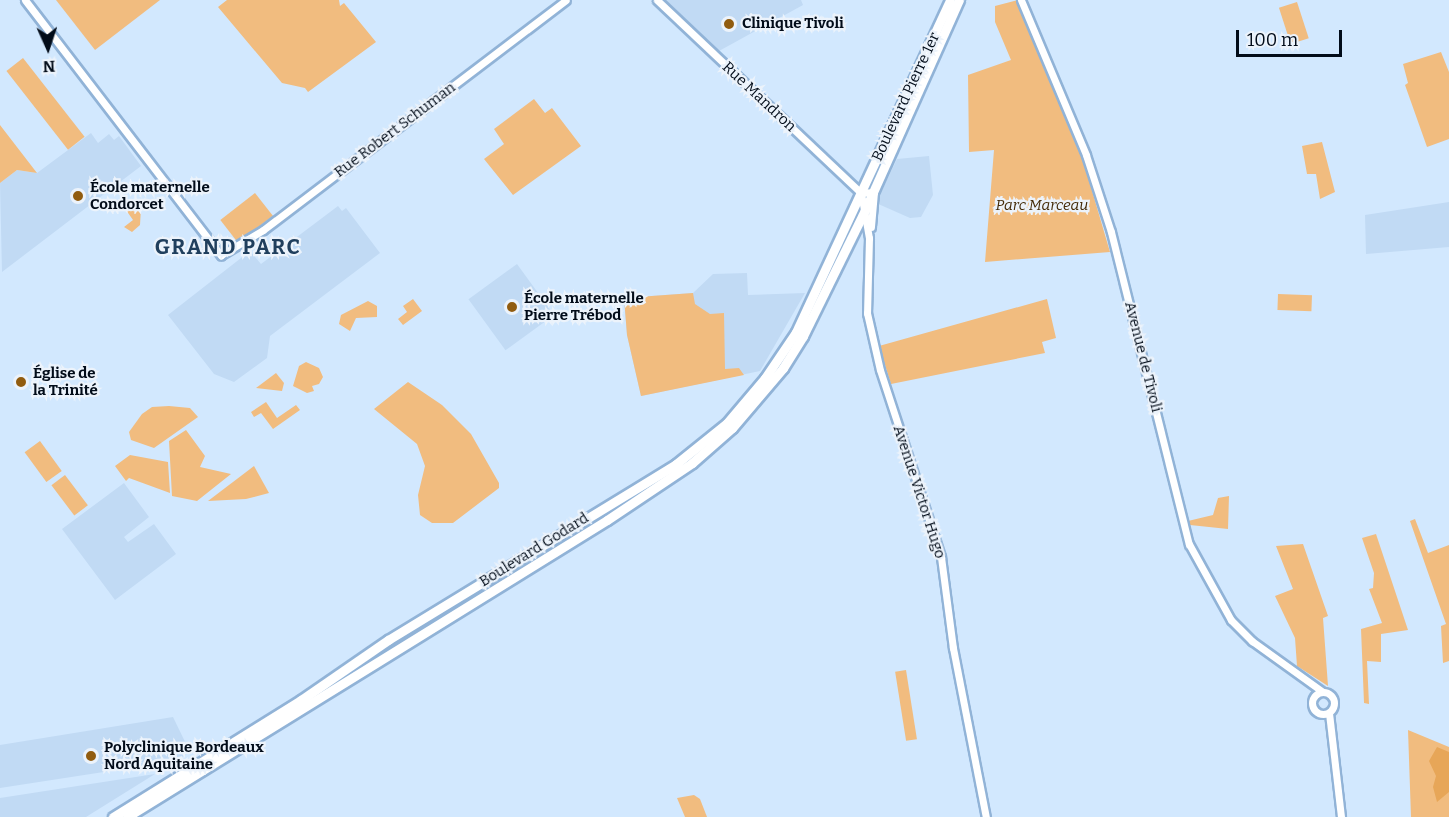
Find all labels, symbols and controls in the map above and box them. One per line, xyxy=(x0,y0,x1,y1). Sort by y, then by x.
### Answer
marker: Clinique Tivoli xyxy=(720,15,738,33)
place label: Clinique Tivoli xyxy=(742,15,844,33)
north arrow xyxy=(18,18,78,78)
scale bar xyxy=(1239,18,1346,56)
text: 100 m xyxy=(1247,29,1298,51)
street label: Boulevard Pierre 1er xyxy=(868,30,944,164)
text: N xyxy=(42,57,56,76)
street label: Rue Mandron xyxy=(718,58,800,136)
street label: Rue Robert Schuman xyxy=(331,79,459,181)
place label: École maternelle Condorcet xyxy=(90,178,210,213)
marker: École maternelle Condorcet xyxy=(71,189,85,203)
park label: Parc Marceau xyxy=(996,197,1088,215)
district label: GRAND PARC xyxy=(155,234,301,260)
place label: École maternelle Pierre Trébod xyxy=(524,289,644,324)
marker: École maternelle Pierre Trébod xyxy=(505,300,519,314)
street label: Avenue de Tivoli xyxy=(1121,300,1165,414)
place label: Église de la Trinité xyxy=(33,364,98,399)
marker: Église de la Trinité xyxy=(14,375,28,389)
street label: Avenue Victor Hugo xyxy=(889,423,949,561)
street label: Boulevard Godard xyxy=(476,509,592,591)
place label: Polyclinique Bordeaux Nord Aquitaine xyxy=(104,738,264,773)
marker: Polyclinique Bordeaux Nord Aquitaine xyxy=(82,747,100,765)

